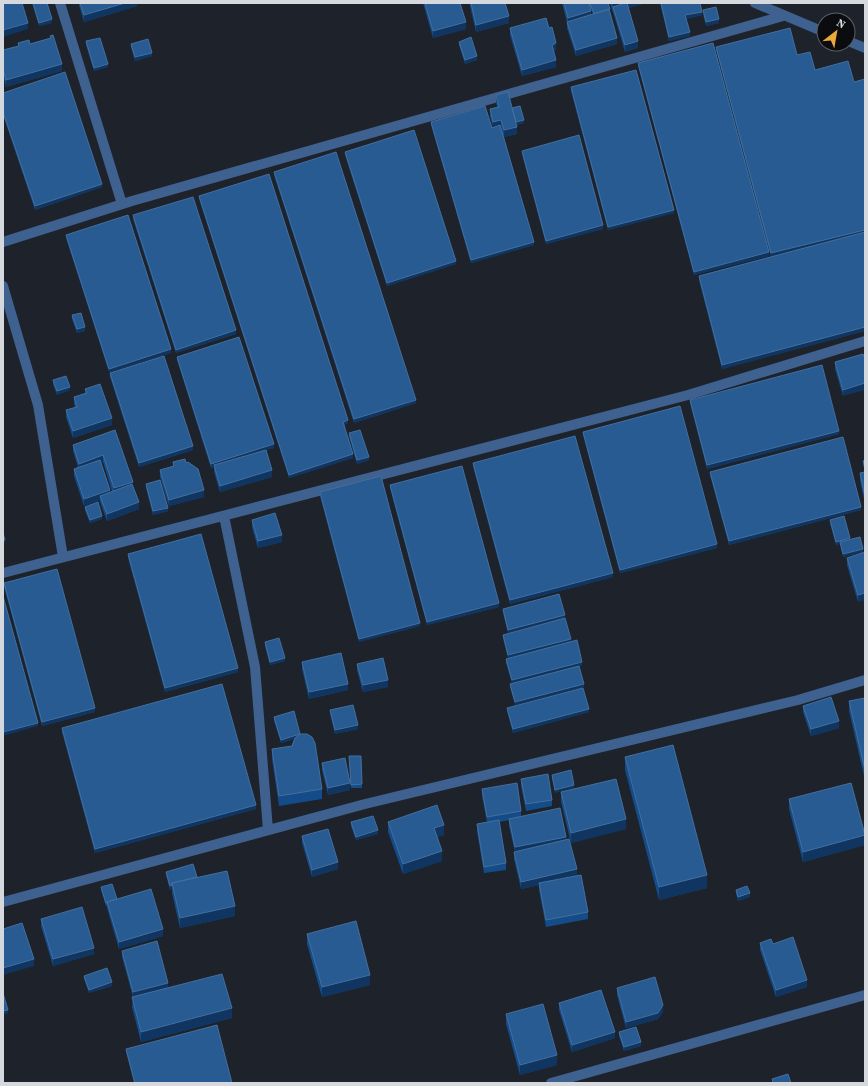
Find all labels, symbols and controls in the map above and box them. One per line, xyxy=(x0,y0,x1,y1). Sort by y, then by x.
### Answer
north arrow xyxy=(816,12,856,52)
text: N xyxy=(834,15,848,32)

